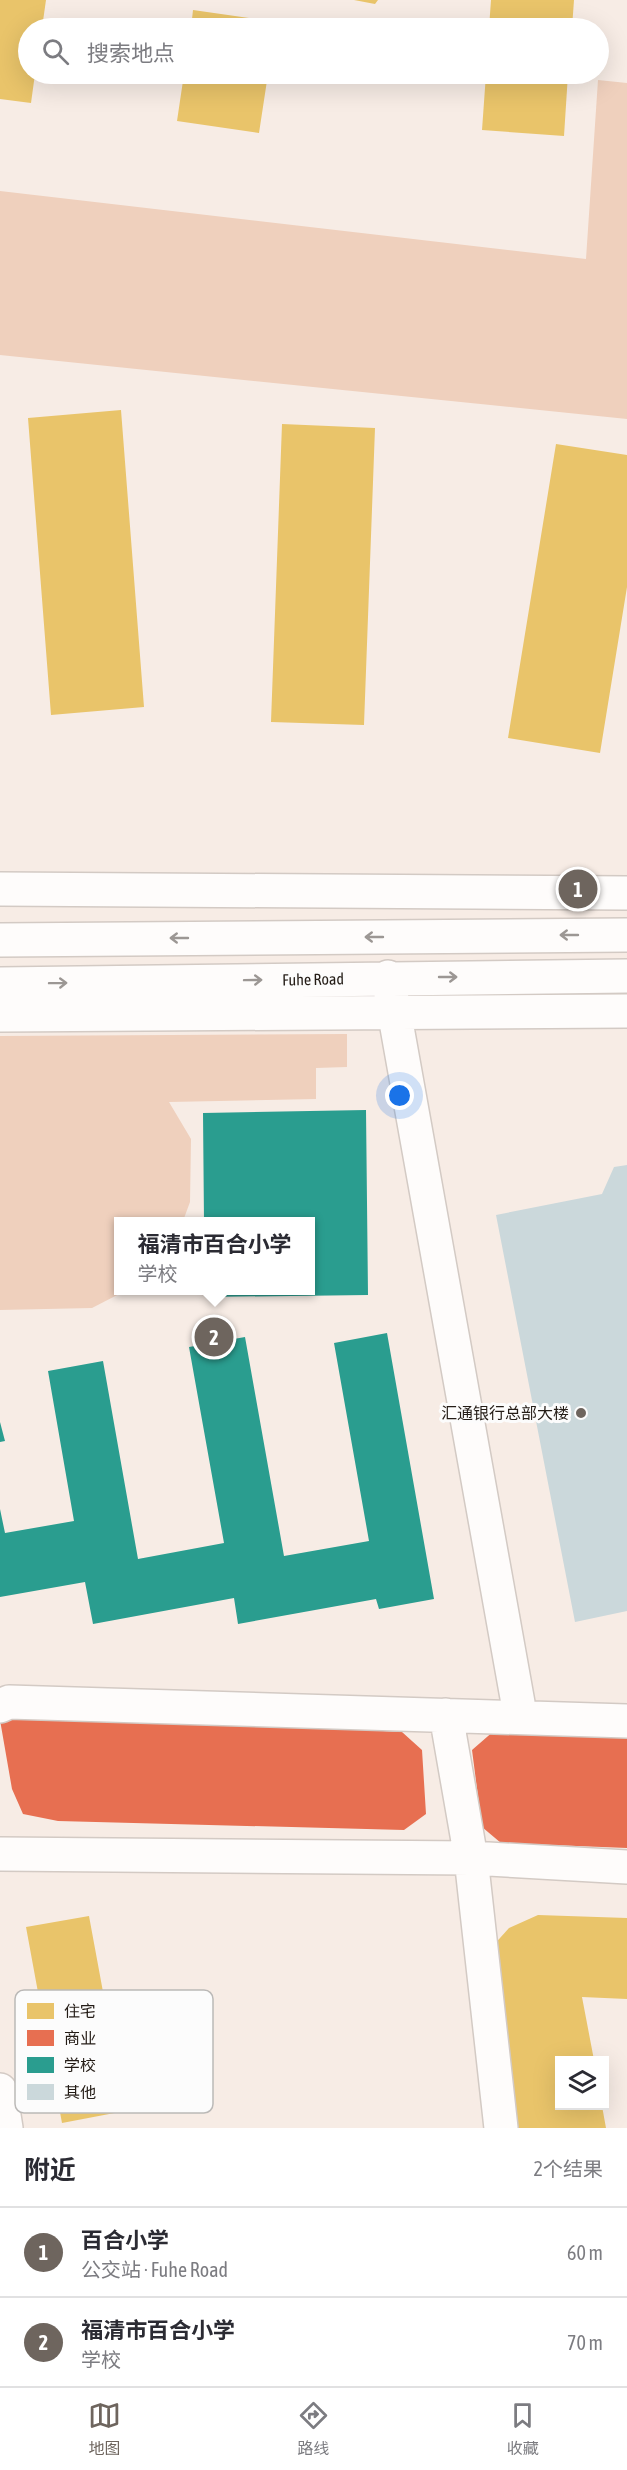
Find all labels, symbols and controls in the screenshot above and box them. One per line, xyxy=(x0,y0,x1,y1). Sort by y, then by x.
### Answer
search box xyxy=(18,18,609,84)
icon: search xyxy=(39,35,72,68)
text: 搜索地点 xyxy=(87,40,175,66)
pin: 1 xyxy=(558,866,598,912)
one-way arrow xyxy=(559,930,579,941)
one-way arrow xyxy=(364,931,384,943)
one-way arrow xyxy=(169,933,189,944)
street label: Fuhe Road xyxy=(282,969,344,989)
one-way arrow xyxy=(438,971,458,983)
one-way arrow xyxy=(243,974,263,986)
one-way arrow xyxy=(48,978,68,989)
your location xyxy=(385,1081,414,1110)
popup xyxy=(114,1217,315,1295)
text: 福清市百合小学 xyxy=(137,1231,292,1257)
text: 学校 xyxy=(137,1262,177,1285)
pin: 2 xyxy=(194,1314,234,1360)
place label: 汇通银行总部大楼 xyxy=(441,1404,569,1422)
marker: 汇通银行总部大楼 xyxy=(574,1406,588,1420)
legend xyxy=(15,1990,213,2113)
text: 住宅 xyxy=(64,2002,96,2020)
text: 商业 xyxy=(64,2029,96,2047)
text: 学校 xyxy=(64,2056,96,2074)
map controls xyxy=(555,2056,609,2110)
button: layers xyxy=(555,2056,609,2110)
text: 其他 xyxy=(64,2083,96,2101)
text: 附近 xyxy=(24,2155,76,2185)
text: 2个结果 xyxy=(534,2157,603,2180)
text: 百合小学 xyxy=(81,2227,169,2253)
text: 1 xyxy=(39,2241,48,2264)
text: 60 m xyxy=(567,2241,603,2264)
text: 公交站 · Fuhe Road xyxy=(81,2258,228,2281)
text: 福清市百合小学 xyxy=(81,2317,235,2343)
text: 2 xyxy=(39,2331,48,2354)
text: 70 m xyxy=(567,2331,603,2354)
text: 学校 xyxy=(81,2348,121,2371)
tab: 地图 xyxy=(88,2399,121,2459)
tab: 路线 xyxy=(297,2399,330,2459)
tab: 收藏 xyxy=(506,2399,539,2459)

